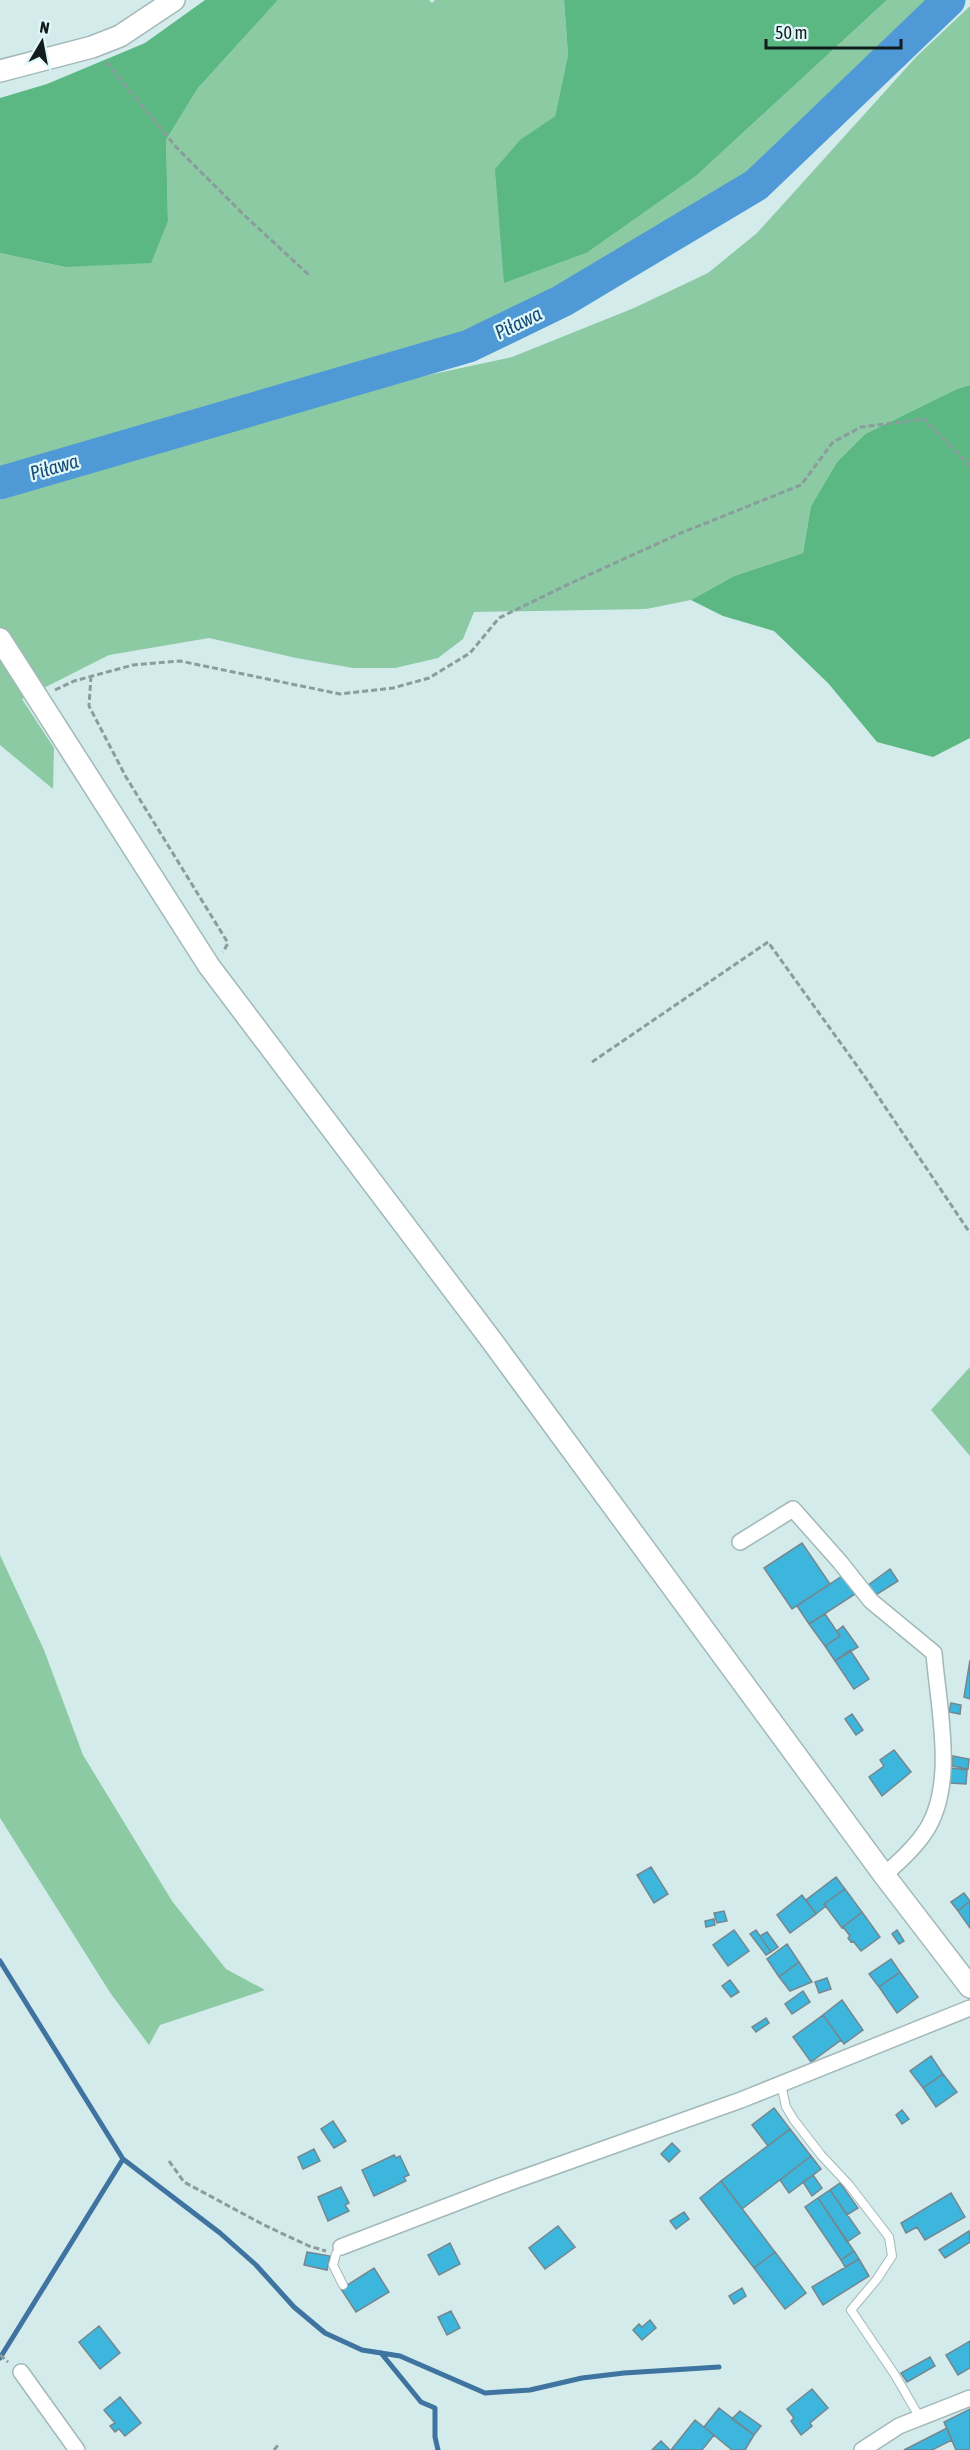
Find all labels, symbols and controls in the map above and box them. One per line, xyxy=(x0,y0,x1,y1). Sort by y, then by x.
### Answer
north arrow xyxy=(12,12,72,72)
scale bar xyxy=(766,12,901,50)
text: N xyxy=(38,18,51,37)
text: 50 m xyxy=(775,22,807,43)
water label: Piława xyxy=(491,301,545,344)
water label: Piława xyxy=(27,449,81,484)

